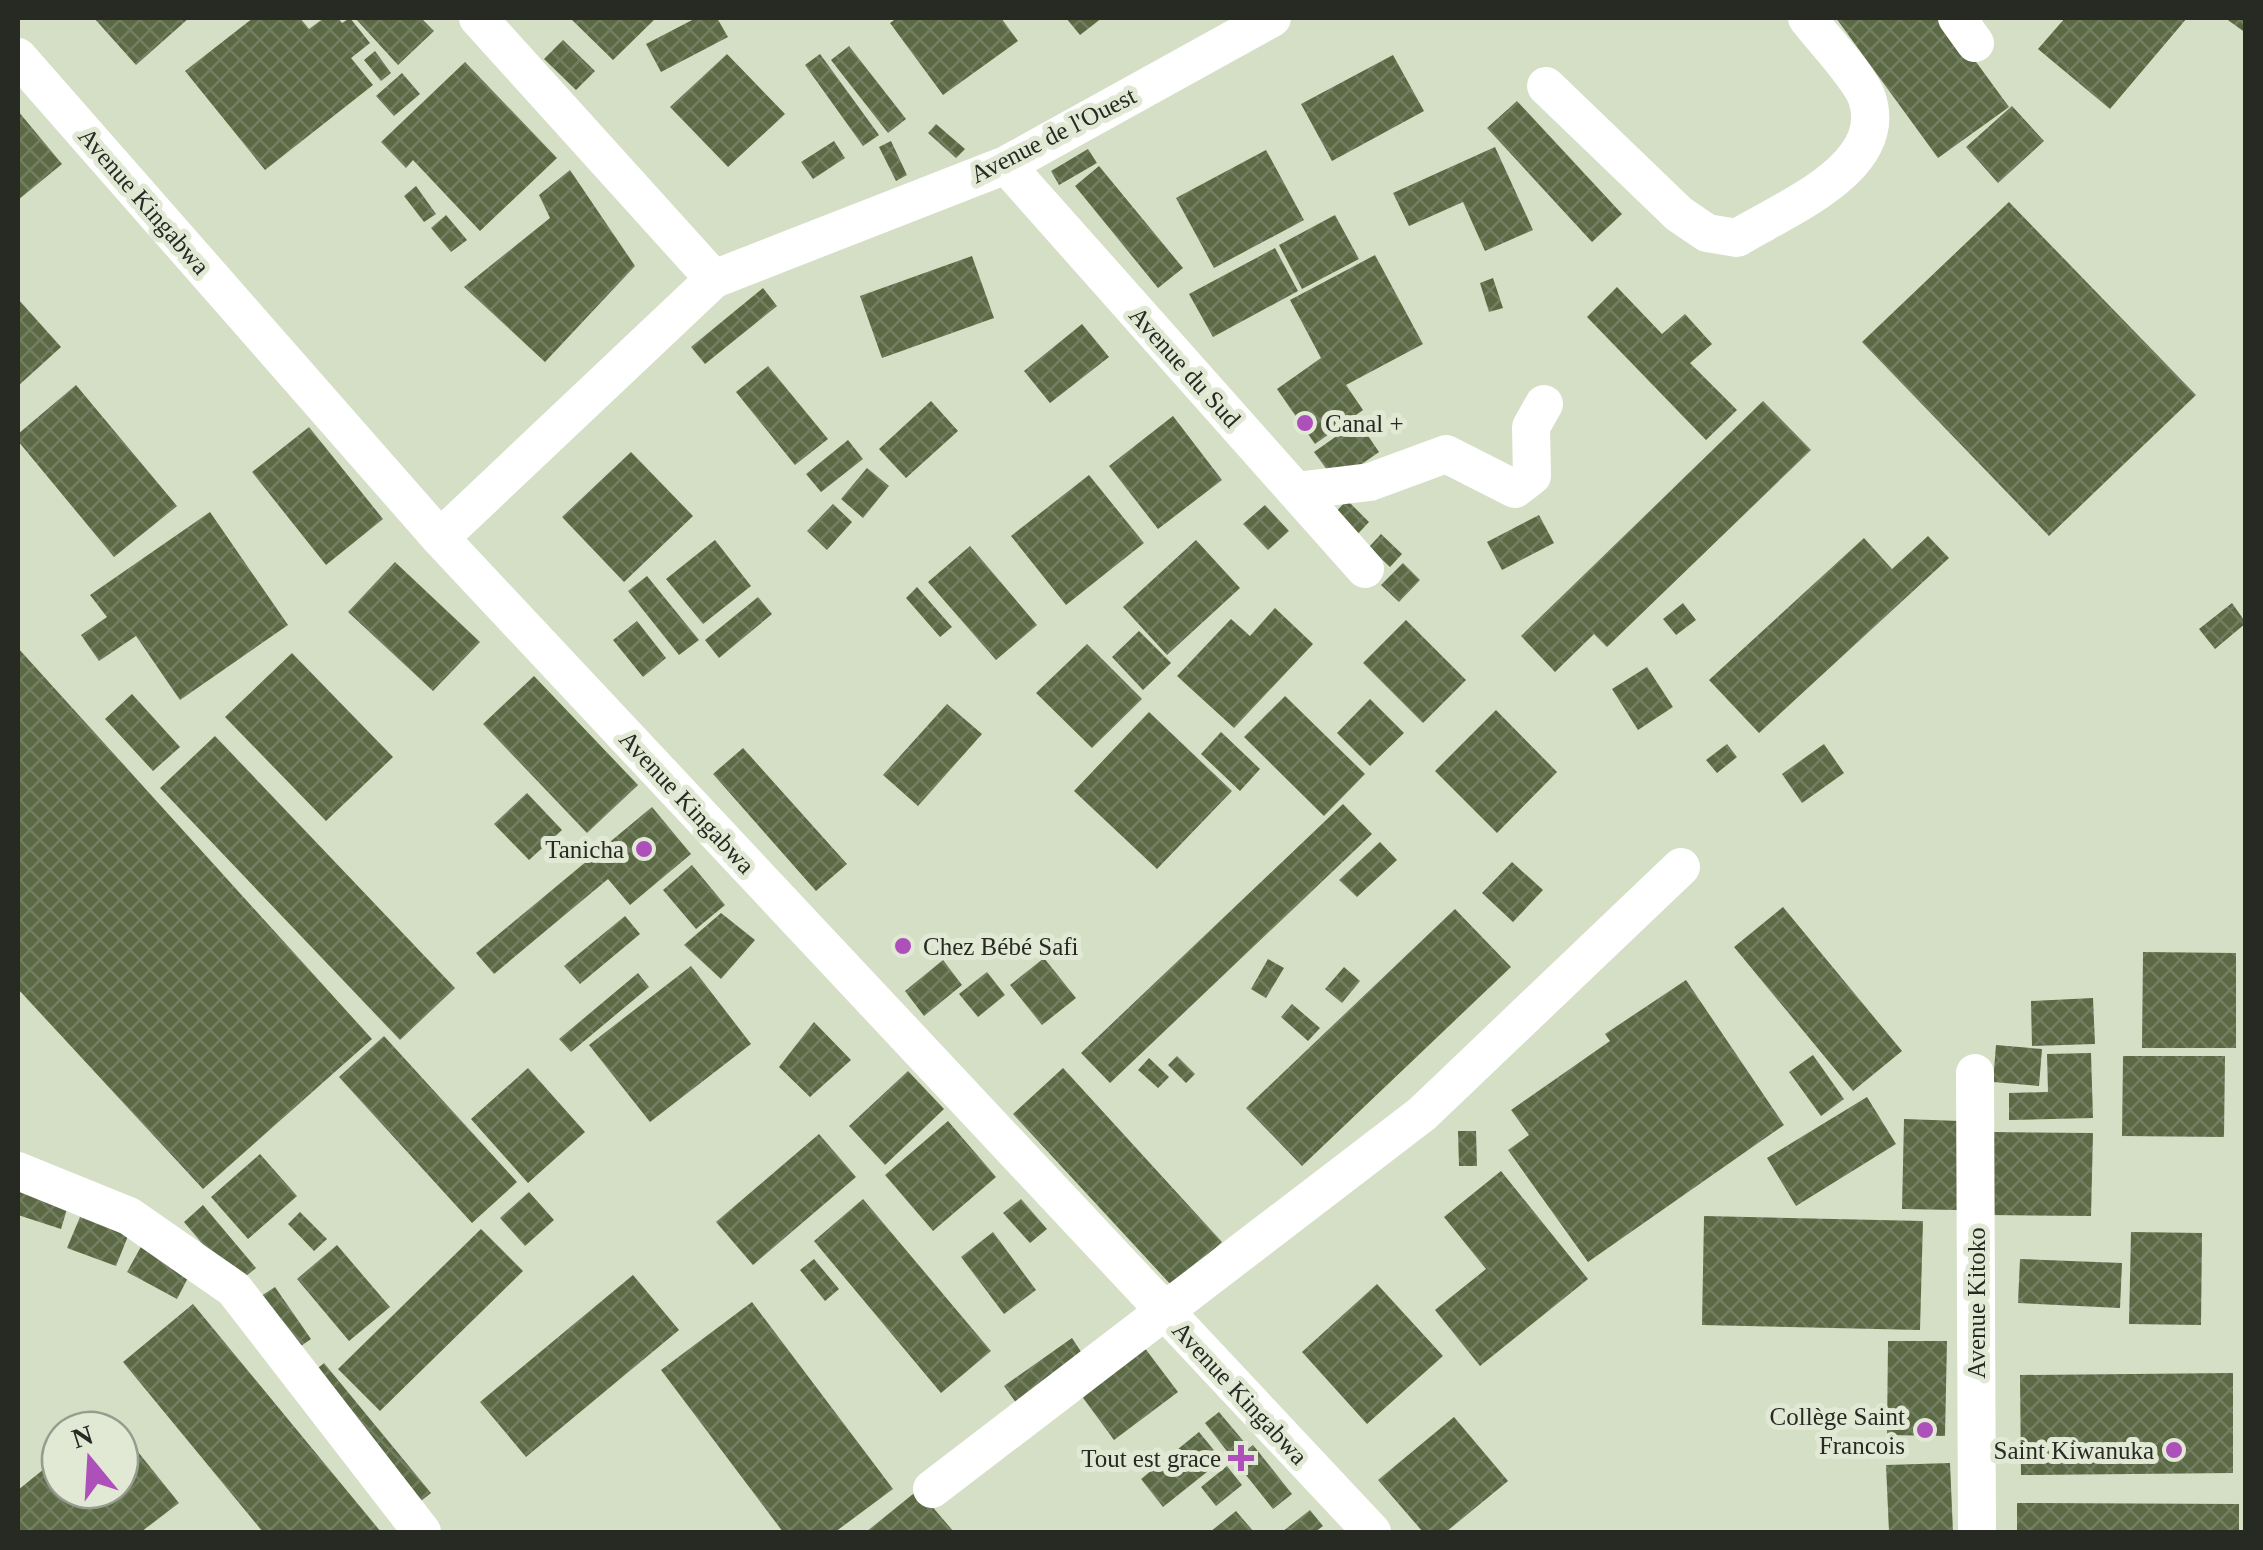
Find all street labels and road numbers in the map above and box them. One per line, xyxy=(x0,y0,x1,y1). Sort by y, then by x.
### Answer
street label: Avenue de l'Ouest xyxy=(966,82,1140,188)
street label: Avenue Kingabwa xyxy=(73,122,215,280)
street label: Avenue du Sud xyxy=(1124,301,1246,433)
street label: Avenue Kingabwa xyxy=(614,725,760,879)
street label: Avenue Kitoko xyxy=(1963,1227,1990,1379)
street label: Avenue Kingabwa xyxy=(1167,1316,1313,1470)

